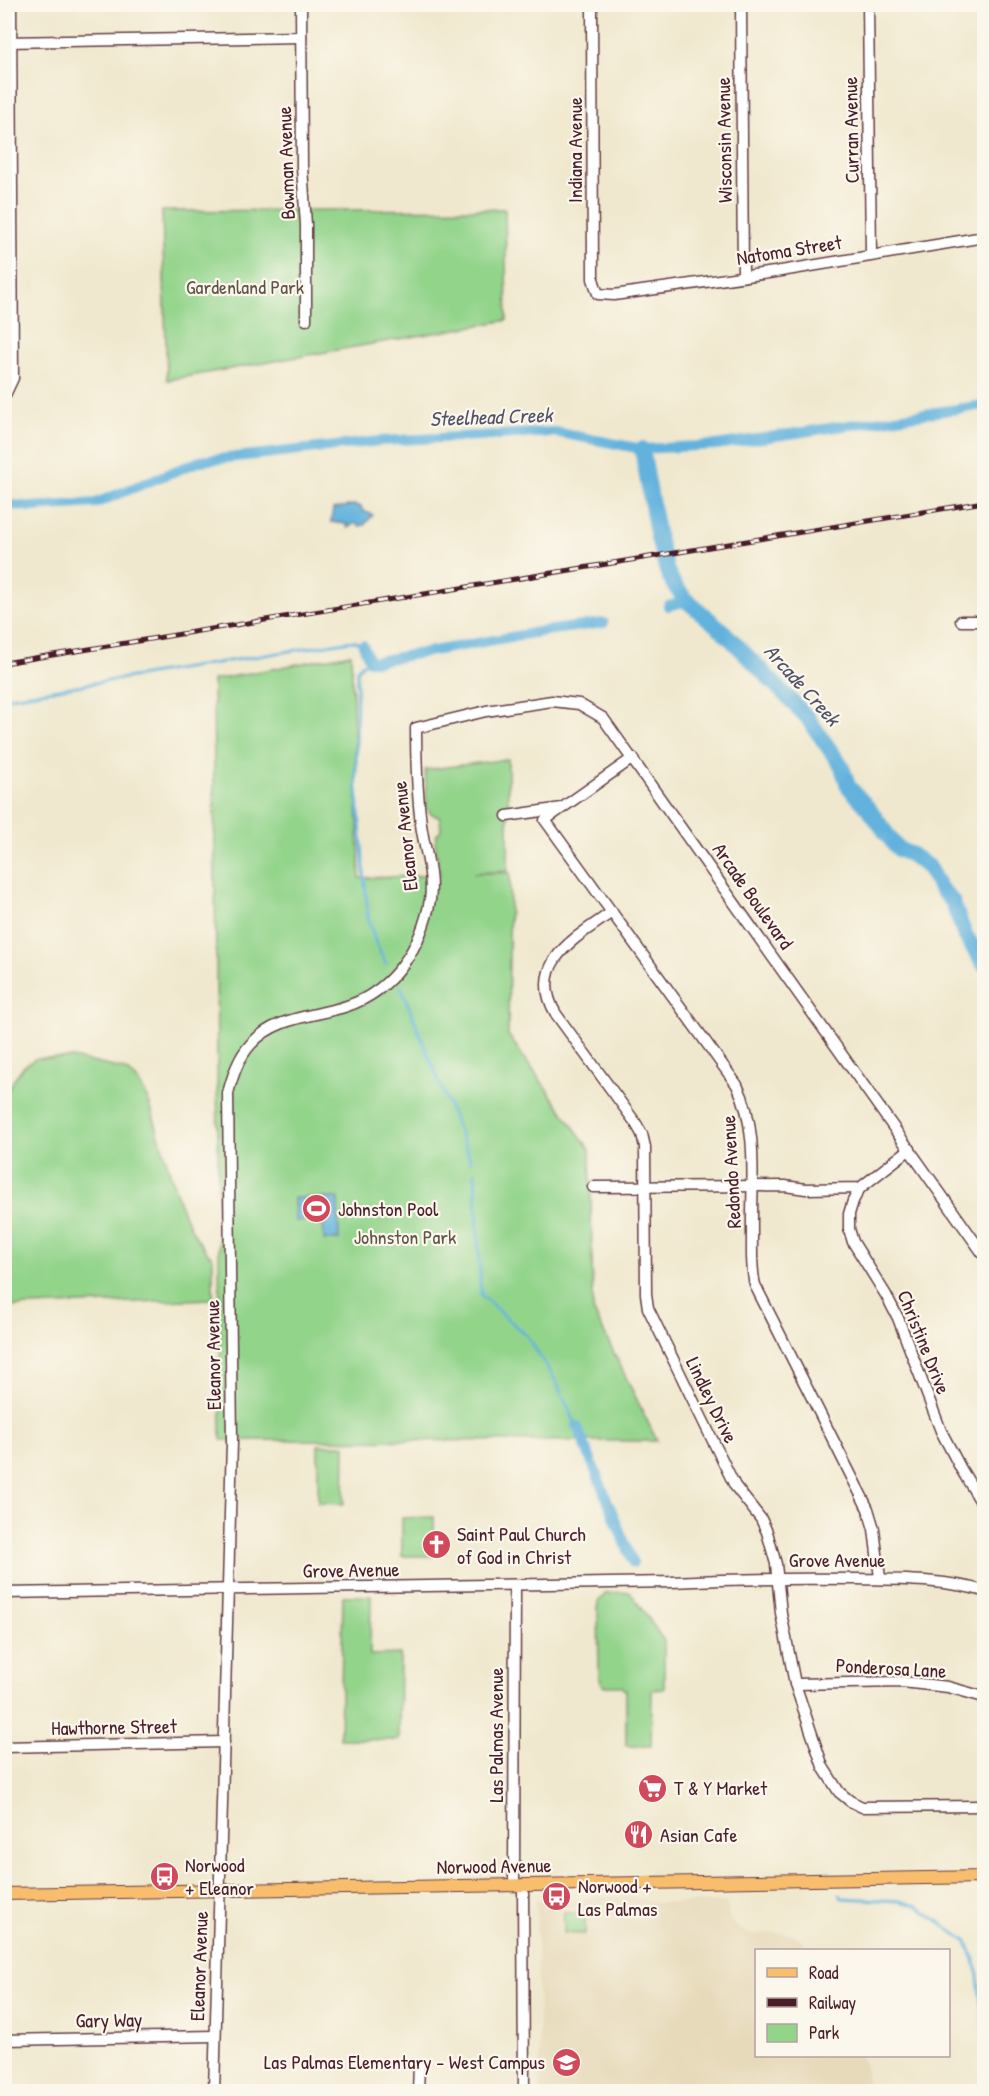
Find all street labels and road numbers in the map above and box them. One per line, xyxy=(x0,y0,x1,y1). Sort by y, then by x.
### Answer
street label: Curran Avenue xyxy=(836,76,865,184)
street label: Wisconsin Avenue xyxy=(709,77,738,203)
street label: Indiana Avenue xyxy=(561,97,588,203)
street label: Bowman Avenue xyxy=(270,106,301,220)
street label: Natoma Street xyxy=(734,228,844,271)
street label: Eleanor Avenue xyxy=(385,780,424,892)
street label: Arcade Boulevard xyxy=(707,837,800,955)
street label: Redondo Avenue xyxy=(714,1115,747,1229)
street label: Christine Drive xyxy=(891,1286,958,1398)
street label: Eleanor Avenue xyxy=(198,1300,227,1410)
street label: Lindley Drive xyxy=(680,1352,745,1447)
street label: Grove Avenue xyxy=(789,1546,885,1573)
street label: Grove Avenue xyxy=(302,1555,400,1584)
street label: Ponderosa Lane xyxy=(835,1651,947,1684)
street label: Las Palmas Avenue xyxy=(482,1668,509,1802)
street label: Hawthorne Street xyxy=(51,1712,178,1741)
street label: Norwood Avenue xyxy=(436,1851,552,1880)
street label: Eleanor Avenue xyxy=(183,1910,214,2021)
street label: Gary Way xyxy=(75,2005,143,2034)

